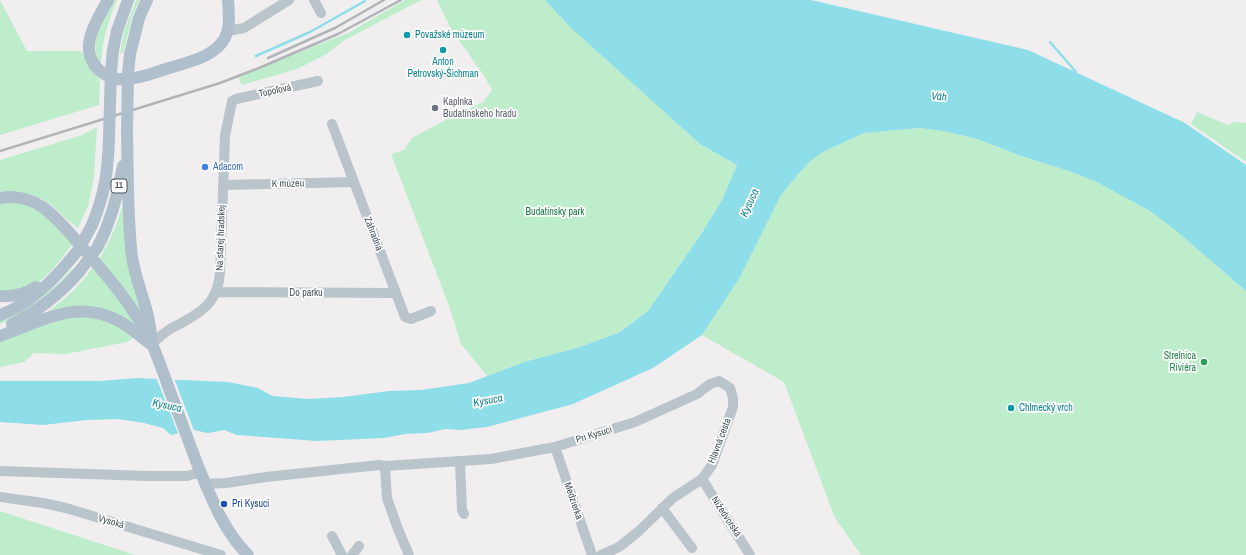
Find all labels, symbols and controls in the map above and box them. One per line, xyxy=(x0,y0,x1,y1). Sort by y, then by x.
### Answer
place label: Považské múzeum xyxy=(415,29,484,41)
marker: Považské múzeum xyxy=(402,30,412,40)
marker: Anton Petrovský-Šichman xyxy=(438,45,448,55)
place label: Anton Petrovský-Šichman xyxy=(407,56,479,80)
street label: Topoľová xyxy=(258,82,292,100)
water label: Váh xyxy=(931,90,947,104)
place label: Kaplnka Budatínskeho hradu xyxy=(443,96,516,120)
marker: Kaplnka Budatínskeho hradu xyxy=(430,103,440,113)
place label: Adacom xyxy=(213,161,243,173)
marker: Adacom xyxy=(200,162,210,172)
street label: K múzeu xyxy=(272,178,304,190)
road number: 11 xyxy=(111,179,127,193)
water label: Kysuca xyxy=(738,187,762,219)
street label: Na starej hradskej xyxy=(214,205,228,271)
park label: Budatínsky park xyxy=(526,206,584,218)
street label: Záhradná xyxy=(361,215,385,253)
street label: Do parku xyxy=(289,287,323,299)
place label: Strelnica Riviéra xyxy=(1164,350,1196,374)
marker: Strelnica Riviéra xyxy=(1199,357,1209,367)
water label: Kysuca xyxy=(472,392,504,410)
water label: Kysuca xyxy=(151,396,183,416)
place label: Chlmecký vrch xyxy=(1019,402,1073,414)
marker: Chlmecký vrch xyxy=(1006,403,1016,413)
street label: Hlavná cesta xyxy=(706,417,734,465)
street label: Pri Kysuci xyxy=(574,424,614,446)
street label: Medzierka xyxy=(561,481,585,521)
street label: Nižedvorská xyxy=(709,495,743,539)
place label: Pri Kysuci xyxy=(232,498,269,510)
marker: Pri Kysuci xyxy=(219,499,229,509)
street label: Vysoká xyxy=(97,512,125,532)

